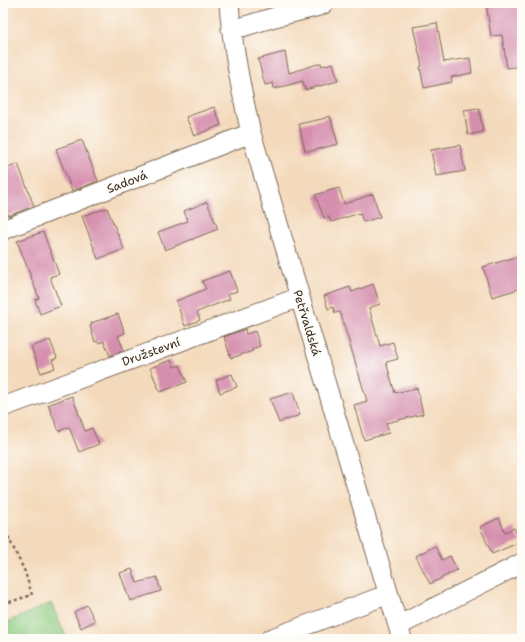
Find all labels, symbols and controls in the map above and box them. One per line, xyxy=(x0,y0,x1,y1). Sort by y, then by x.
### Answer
street label: Sadová xyxy=(104,167,150,197)
street label: Petřvaldská xyxy=(289,288,325,358)
street label: Družstevní xyxy=(120,334,183,370)

